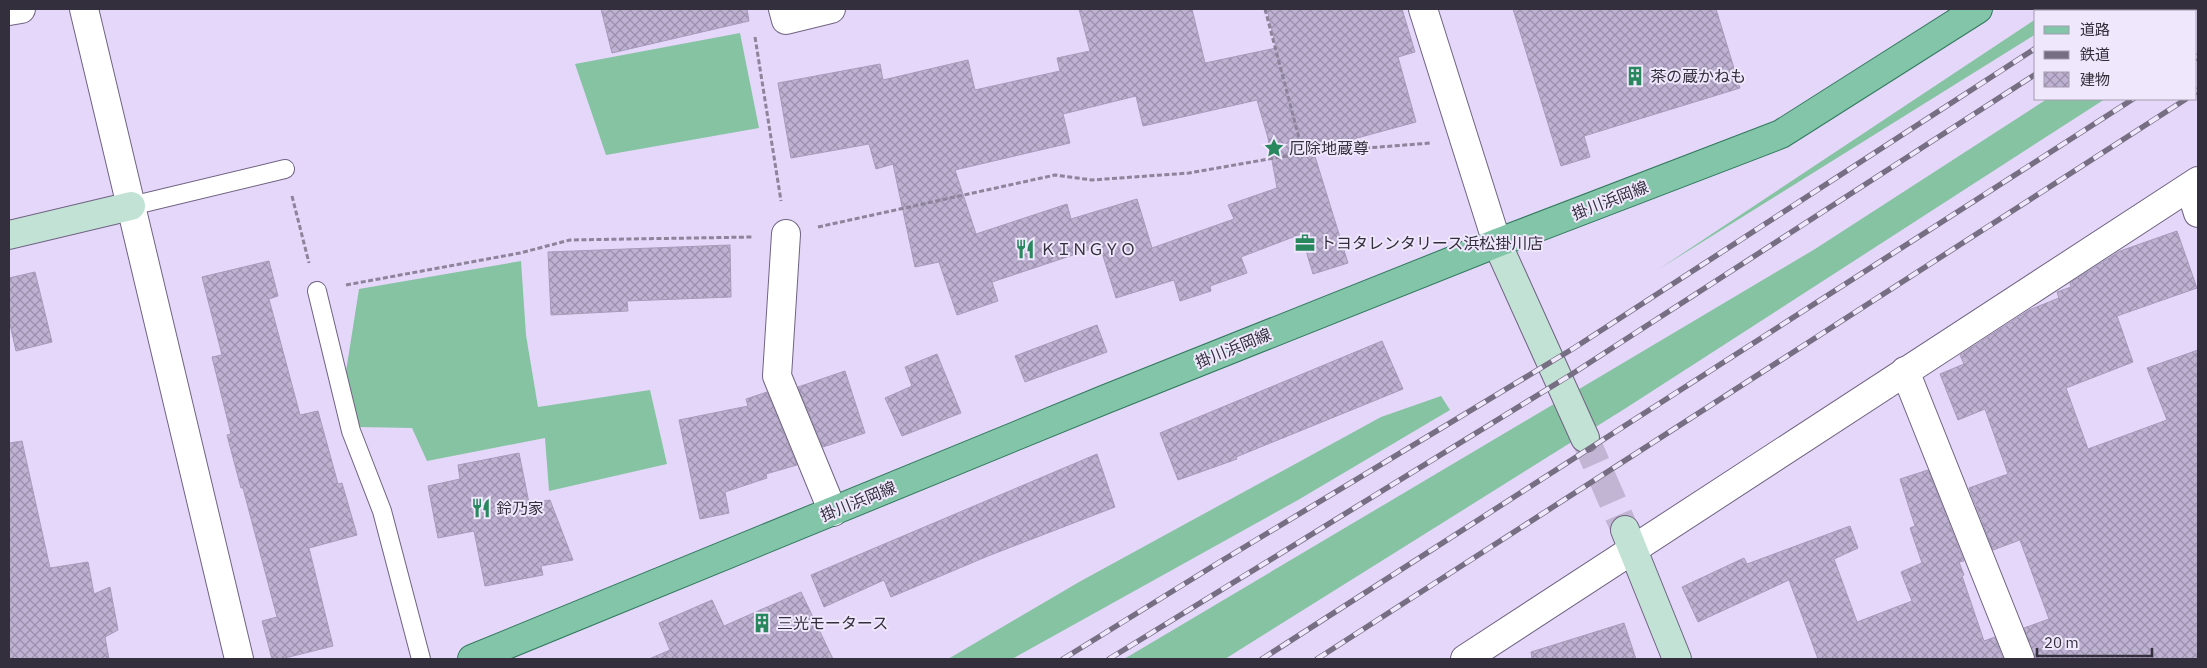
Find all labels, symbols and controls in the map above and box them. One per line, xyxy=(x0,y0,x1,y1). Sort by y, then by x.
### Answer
legend xyxy=(2034,10,2197,100)
text: 道路 xyxy=(2080,20,2110,39)
text: 鉄道 xyxy=(2080,45,2110,64)
building icon: 茶の蔵かねも xyxy=(1624,65,1646,87)
place label: 茶の蔵かねも xyxy=(1650,66,1746,86)
text: 建物 xyxy=(2080,70,2110,89)
place icon: 厄除地蔵尊 xyxy=(1263,137,1285,159)
place label: 厄除地蔵尊 xyxy=(1289,138,1369,158)
street label: 掛川浜岡線 xyxy=(1569,176,1651,224)
office icon: トヨタレンタリース浜松掛川店 xyxy=(1294,232,1316,254)
place label: トヨタレンタリース浜松掛川店 xyxy=(1320,233,1543,253)
restaurant icon: ＫＩＮＧＹＯ xyxy=(1014,238,1036,260)
place label: ＫＩＮＧＹＯ xyxy=(1040,239,1136,259)
street label: 掛川浜岡線 xyxy=(1192,324,1274,372)
street label: 掛川浜岡線 xyxy=(817,477,899,525)
restaurant icon: 鈴乃家 xyxy=(470,497,492,519)
place label: 鈴乃家 xyxy=(496,498,544,518)
building icon: 三光モータース xyxy=(751,612,773,634)
place label: 三光モータース xyxy=(777,613,888,633)
scale bar xyxy=(2037,626,2152,658)
text: 20 m xyxy=(2044,633,2079,652)

